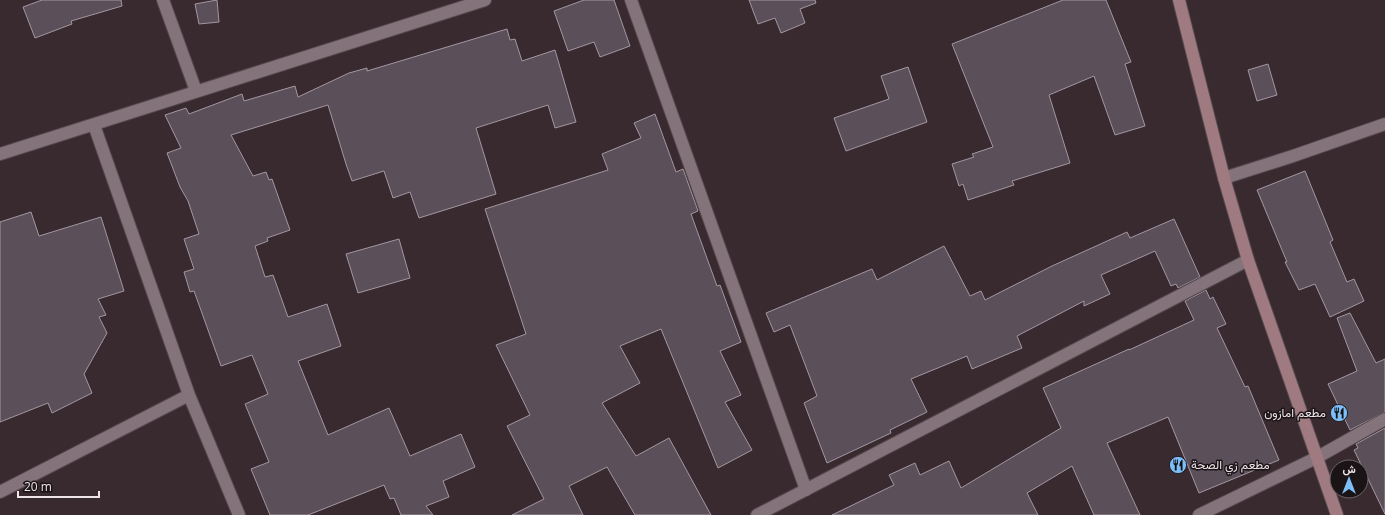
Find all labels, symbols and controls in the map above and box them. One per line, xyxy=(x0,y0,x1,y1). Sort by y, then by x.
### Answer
restaurant icon: مطعم امازون xyxy=(1329,403,1349,423)
place label: مطعم امازون xyxy=(1264,404,1326,421)
restaurant icon: مطعم زي الصحة xyxy=(1168,455,1188,475)
place label: مطعم زي الصحة xyxy=(1191,456,1270,475)
north arrow xyxy=(1329,459,1369,499)
text: ش xyxy=(1342,461,1356,476)
scale bar xyxy=(18,473,99,499)
text: 20 m xyxy=(24,478,52,495)

